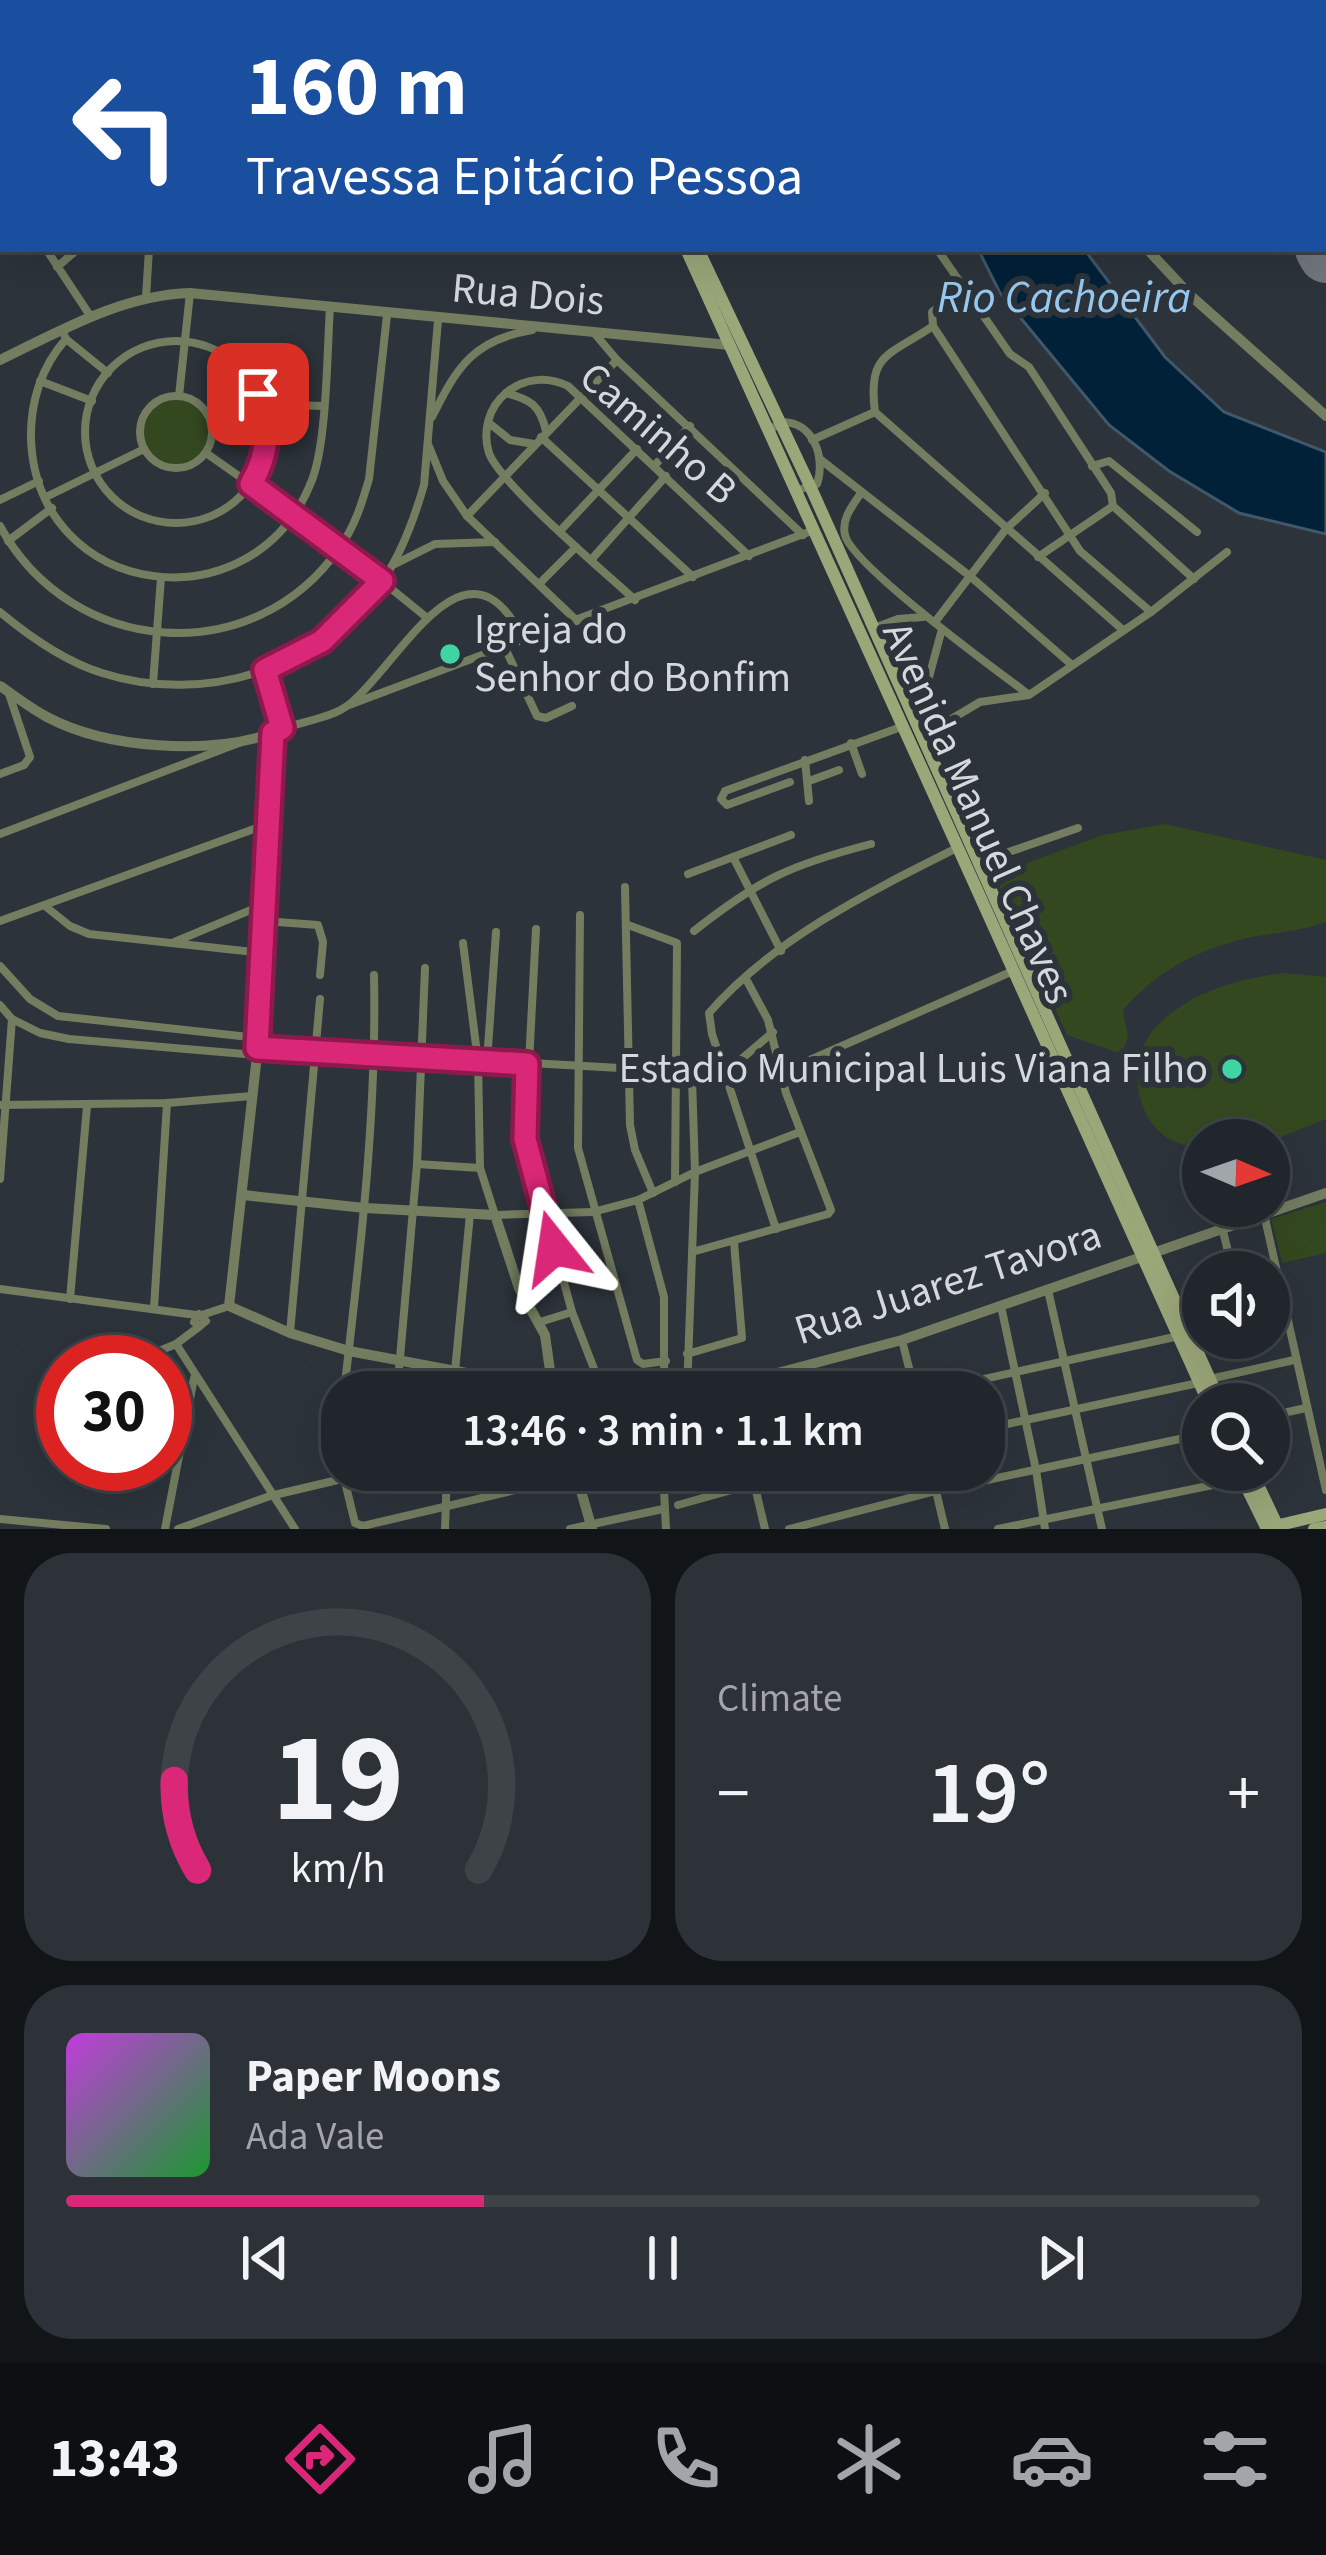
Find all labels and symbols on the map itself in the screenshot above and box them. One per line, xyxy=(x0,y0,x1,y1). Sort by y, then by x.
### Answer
street label: Rua Dois xyxy=(449,258,607,332)
water label: Rio Cachoeira xyxy=(937,266,1191,330)
pin xyxy=(207,343,309,445)
street label: Caminho B xyxy=(566,348,750,520)
place label: Igreja do Senhor do Bonfim xyxy=(474,600,791,708)
street label: Avenida Manuel Chaves xyxy=(867,612,1089,1014)
marker: Igreja do Senhor do Bonfim xyxy=(437,641,463,667)
place label: Estadio Municipal Luis Viana Filho xyxy=(618,1039,1208,1099)
marker: Estadio Municipal Luis Viana Filho xyxy=(1219,1056,1245,1082)
north arrow xyxy=(1182,1119,1290,1227)
position arrow xyxy=(491,1185,617,1311)
street label: Rua Juarez Tavora xyxy=(787,1205,1109,1361)
speed limit sign: 30 xyxy=(36,1335,192,1491)

